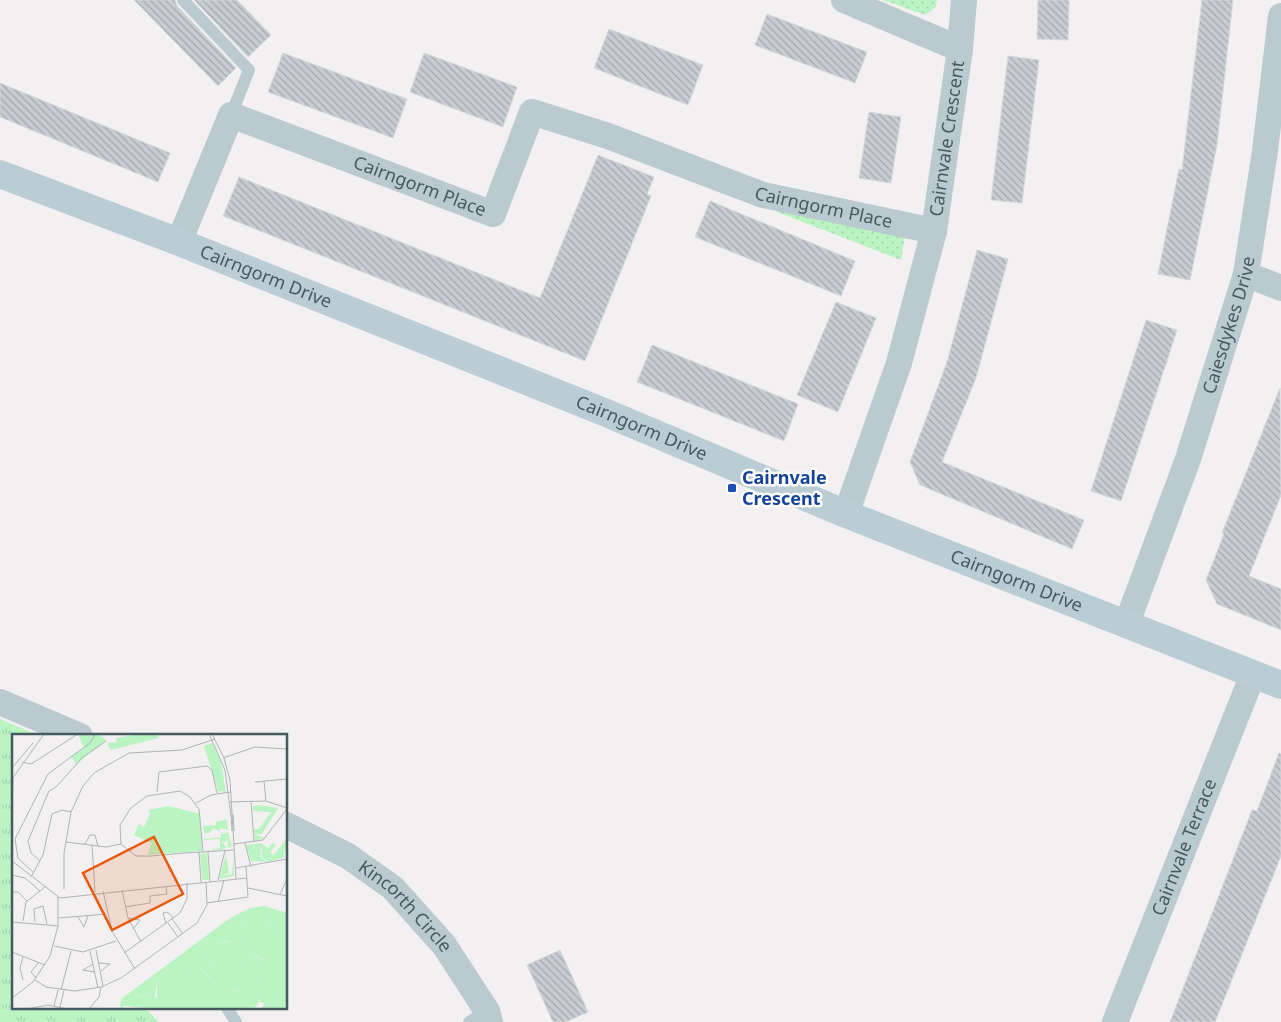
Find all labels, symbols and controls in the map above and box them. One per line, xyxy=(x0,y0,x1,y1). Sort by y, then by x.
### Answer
street label: Cairnvale Crescent xyxy=(923,58,969,218)
street label: Cairngorm Place xyxy=(350,149,490,221)
street label: Cairngorm Place xyxy=(751,180,895,233)
street label: Cairngorm Drive xyxy=(197,239,336,313)
street label: Caiesdykes Drive xyxy=(1196,255,1260,397)
street label: Cairngorm Drive xyxy=(573,389,711,465)
place label: Cairnvale Crescent xyxy=(742,465,827,510)
marker: Cairnvale Crescent xyxy=(726,482,738,494)
street label: Cairngorm Drive xyxy=(947,543,1086,617)
inset map xyxy=(12,734,288,1010)
street label: Cairnvale Terrace xyxy=(1145,775,1221,919)
street label: Kincorth Circle xyxy=(354,854,458,956)

